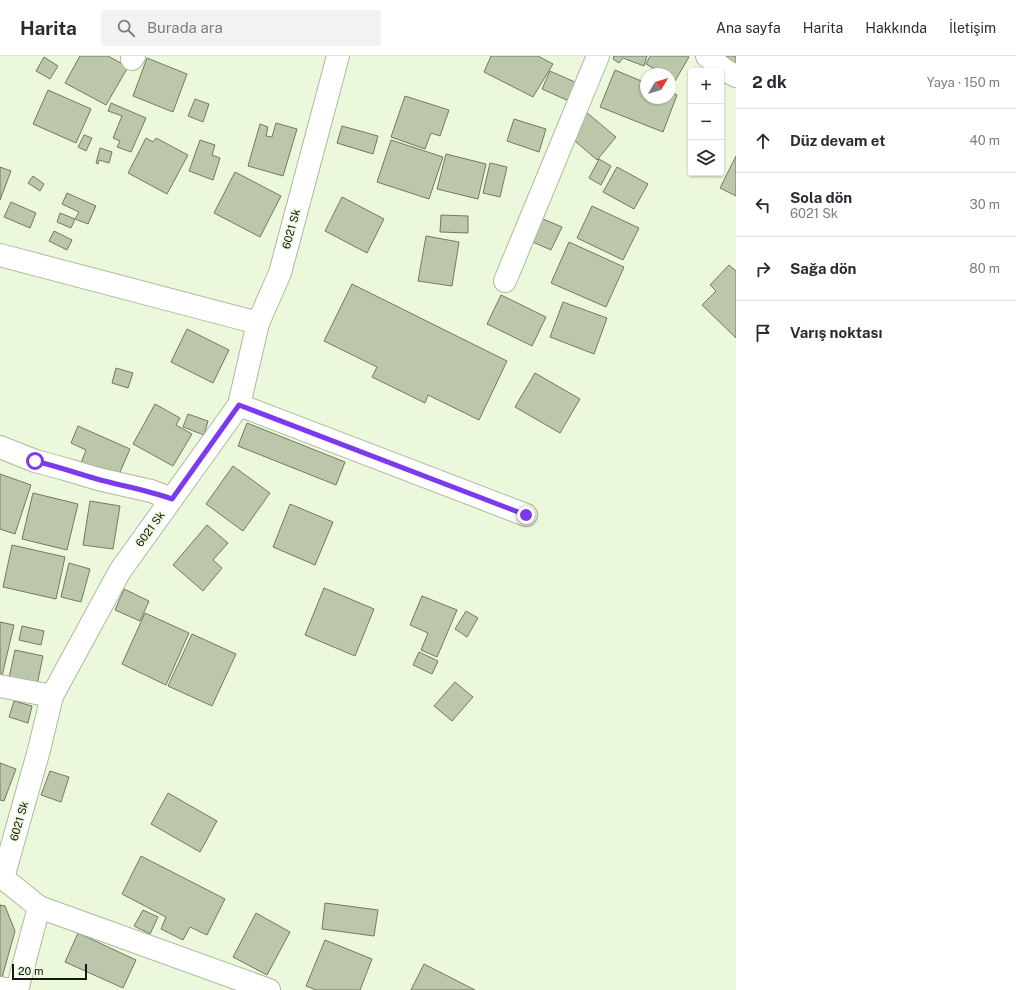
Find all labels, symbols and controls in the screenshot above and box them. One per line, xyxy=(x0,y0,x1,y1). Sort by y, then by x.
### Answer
search box xyxy=(101,10,381,46)
text: Harita xyxy=(20,17,77,39)
icon: search xyxy=(115,17,137,39)
text: Burada ara xyxy=(147,19,223,36)
text: Ana sayfa xyxy=(716,20,781,36)
text: Harita xyxy=(803,20,843,36)
text: Hakkında xyxy=(865,20,927,36)
text: İletişim xyxy=(949,20,996,36)
north arrow xyxy=(640,68,676,104)
map controls xyxy=(688,68,724,176)
button: + xyxy=(688,68,724,104)
text: 2 dk xyxy=(752,72,787,92)
text: Yaya · 150 m xyxy=(927,75,1000,90)
button: − xyxy=(688,104,724,140)
icon: ahead xyxy=(752,130,774,152)
text: Düz devam et xyxy=(790,132,885,149)
text: 40 m xyxy=(969,133,1000,148)
button: layers xyxy=(688,140,724,176)
text: Sola dön xyxy=(790,189,852,206)
icon: left xyxy=(752,194,774,216)
text: 30 m xyxy=(970,197,1000,212)
text: 6021 Sk xyxy=(790,206,838,221)
street label: 6021 Sk xyxy=(280,208,302,250)
icon: right xyxy=(752,258,774,280)
text: Sağa dön xyxy=(790,260,856,277)
text: 80 m xyxy=(969,261,1000,276)
icon: arrive xyxy=(752,322,774,344)
text: Varış noktası xyxy=(790,324,882,341)
route start xyxy=(26,452,44,470)
route end xyxy=(517,506,535,524)
street label: 6021 Sk xyxy=(133,509,167,549)
street label: 6021 Sk xyxy=(8,800,30,842)
scale bar xyxy=(12,962,87,981)
text: 20 m xyxy=(18,965,43,977)

